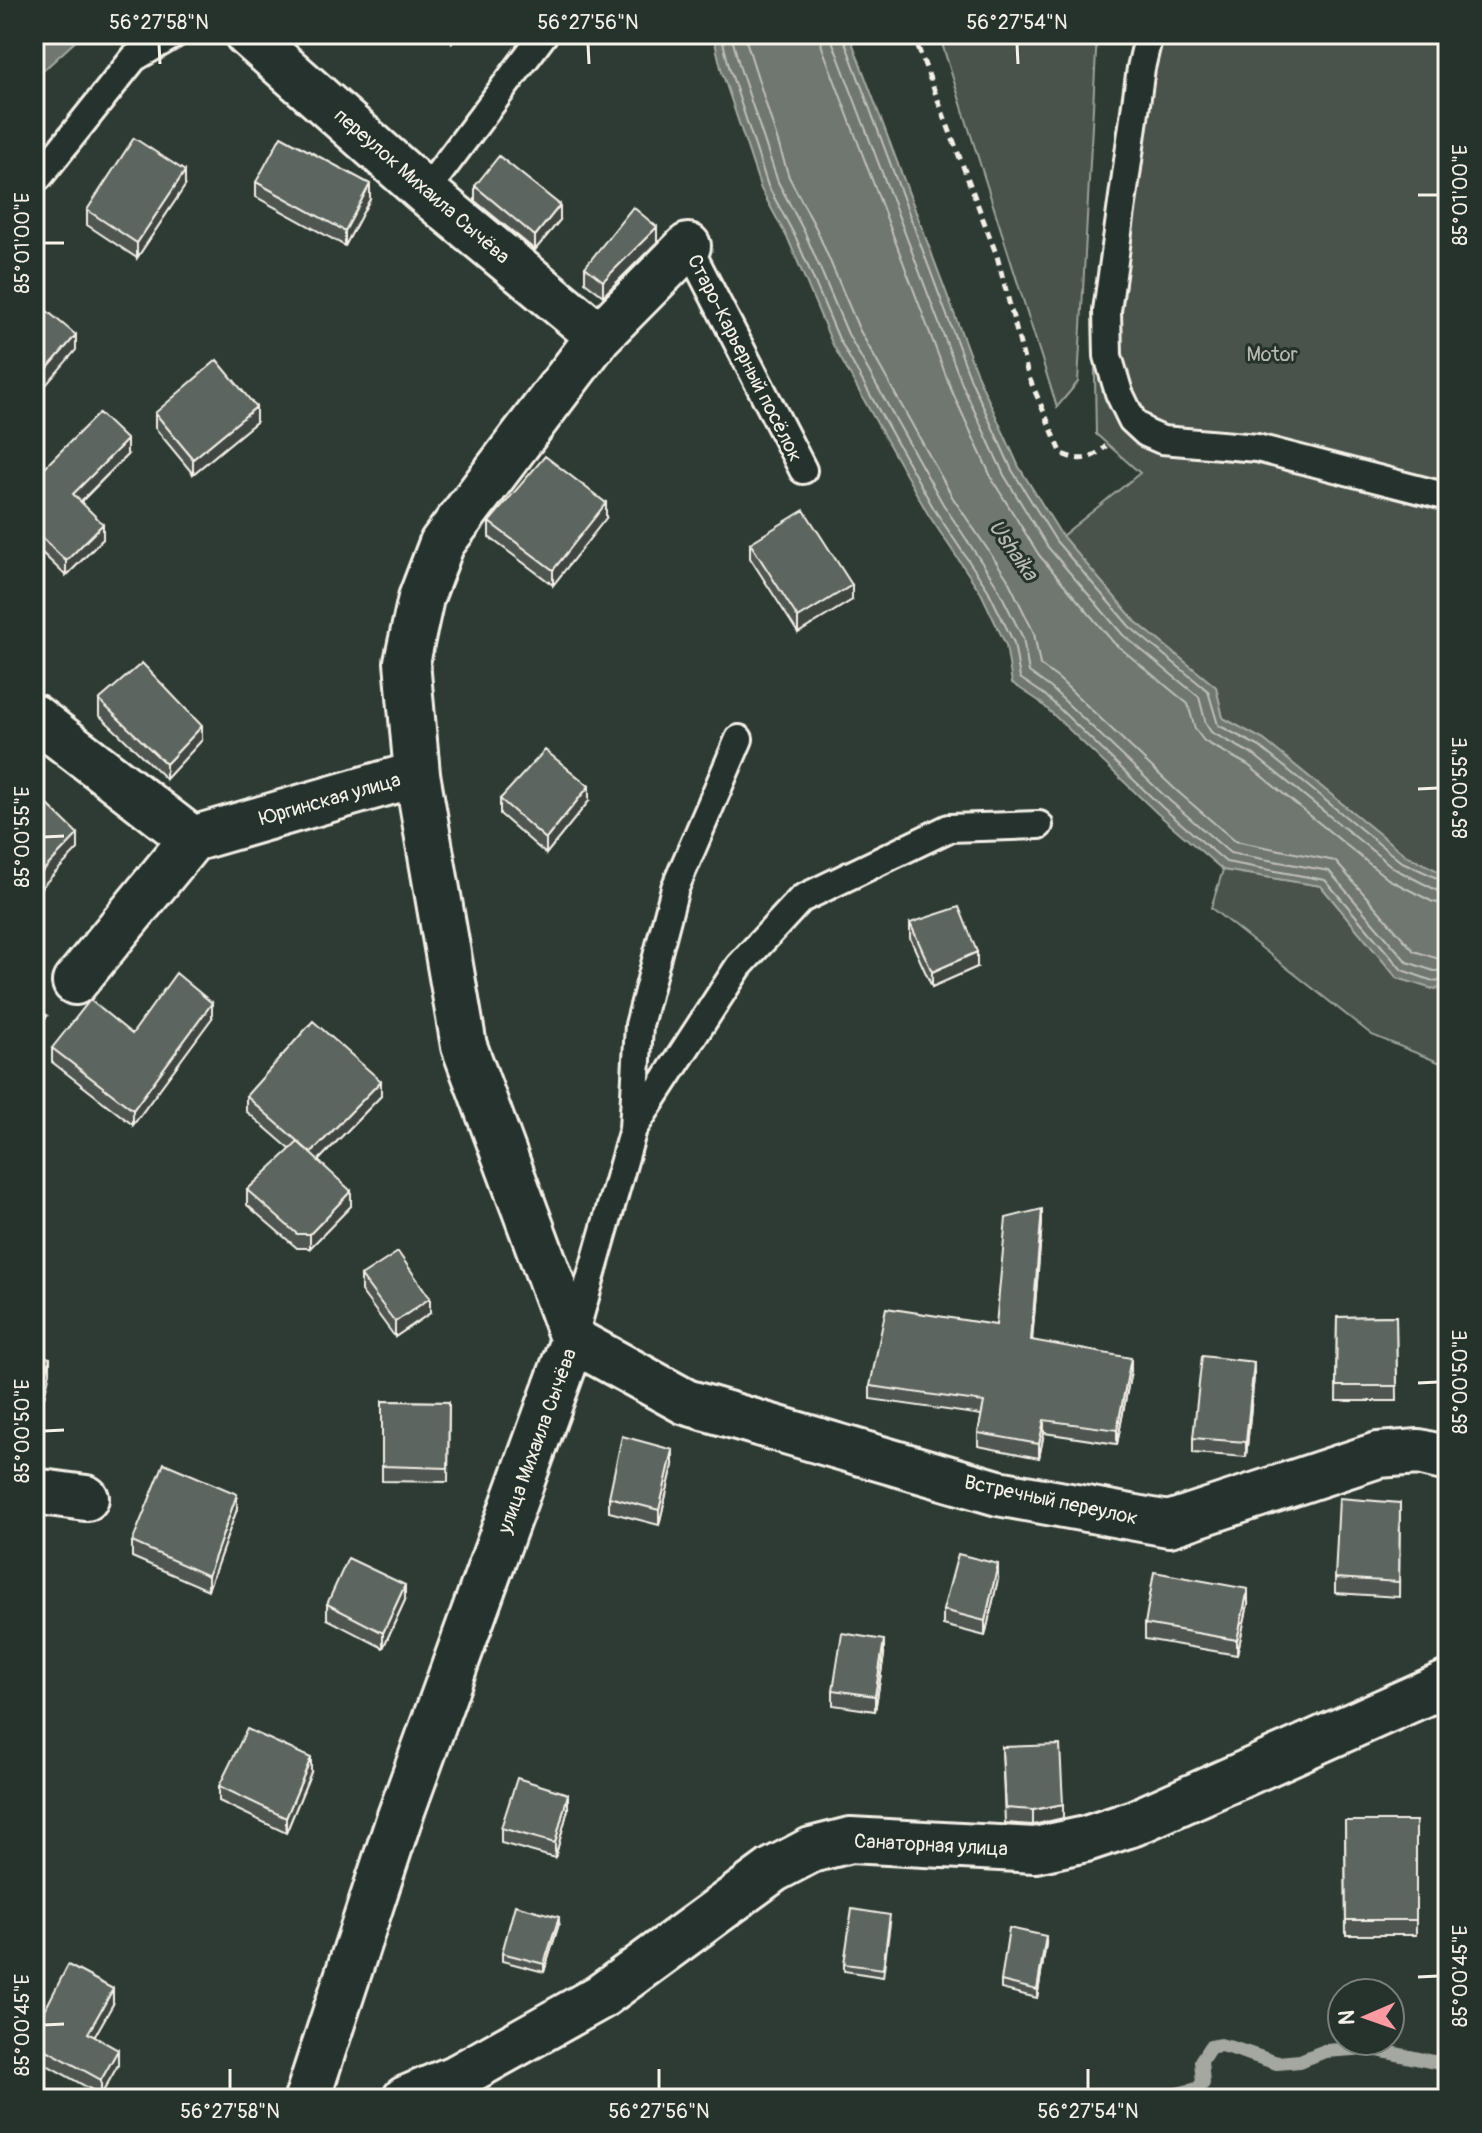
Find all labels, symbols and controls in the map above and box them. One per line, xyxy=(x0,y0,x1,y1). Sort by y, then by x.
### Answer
text: 56°27'58"N xyxy=(109,10,209,35)
text: 56°27'56"N xyxy=(537,10,639,35)
text: 56°27'54"N xyxy=(966,10,1068,35)
street label: переулок Михаила Сычёва xyxy=(329,103,515,269)
text: 85°01'00"E xyxy=(1448,145,1473,245)
text: 85°01'00"E xyxy=(10,193,35,293)
street label: Старо-Карьерный посёлок xyxy=(682,250,808,466)
park label: Motor xyxy=(1246,342,1298,367)
water label: Ushaika xyxy=(982,514,1045,587)
text: 85°00'55"E xyxy=(1448,737,1473,839)
street label: Юргинская улица xyxy=(257,767,403,831)
text: 85°00'55"E xyxy=(10,786,35,888)
text: 85°00'50"E xyxy=(1448,1330,1473,1434)
street label: улица Михаила Сычёва xyxy=(492,1345,582,1538)
text: 85°00'50"E xyxy=(10,1379,35,1483)
street label: Встречный переулок xyxy=(962,1469,1140,1531)
street label: Санаторная улица xyxy=(853,1828,1009,1862)
text: 85°00'45"E xyxy=(1448,1925,1473,2027)
text: 85°00'45"E xyxy=(10,1974,35,2076)
north arrow xyxy=(1326,1977,1406,2057)
text: N xyxy=(1333,2010,1361,2026)
text: 56°27'58"N xyxy=(180,2099,280,2124)
text: 56°27'56"N xyxy=(608,2099,710,2124)
text: 56°27'54"N xyxy=(1037,2099,1139,2124)

